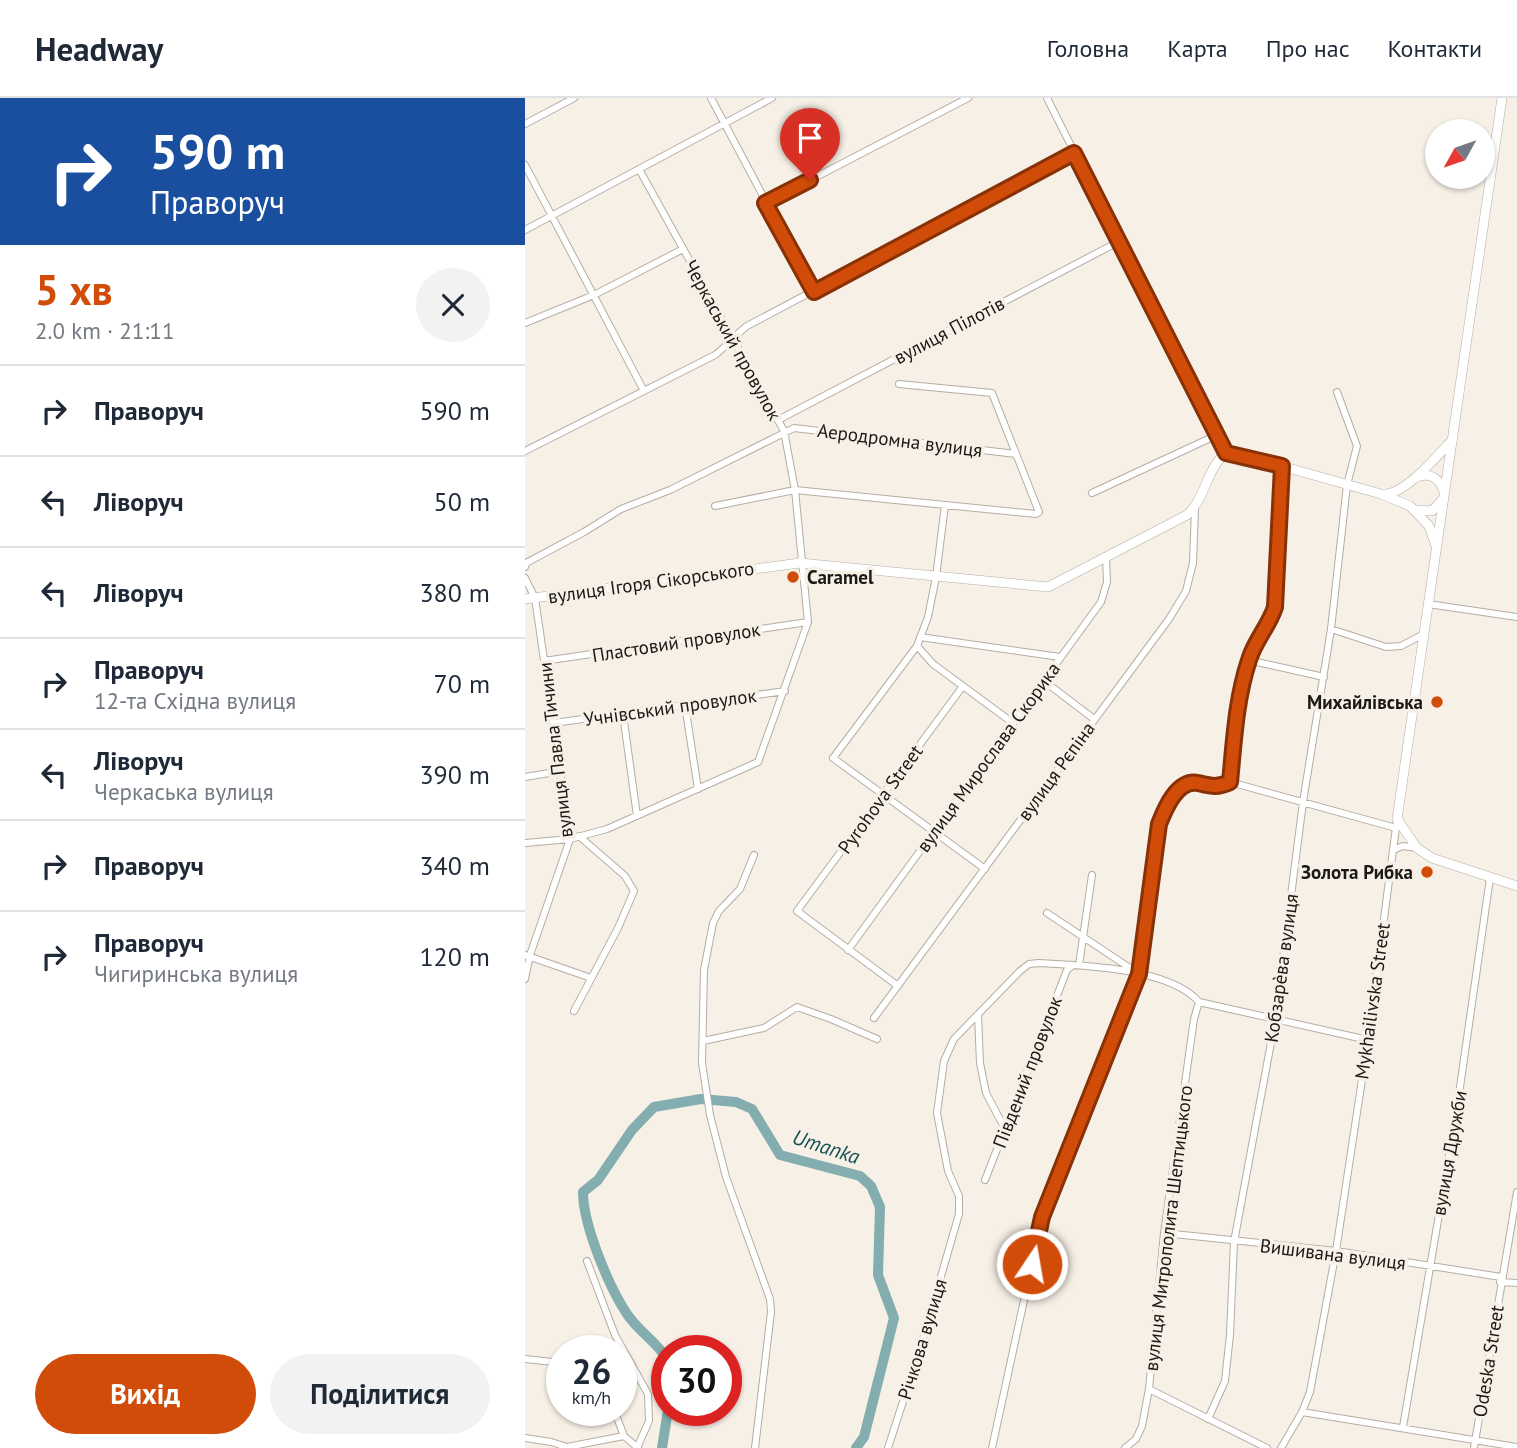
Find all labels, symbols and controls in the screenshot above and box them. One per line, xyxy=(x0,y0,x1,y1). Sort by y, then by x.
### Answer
text: Headway xyxy=(35,27,163,70)
text: Головна xyxy=(1047,33,1129,64)
text: Карта xyxy=(1167,33,1228,64)
text: Про нас xyxy=(1266,33,1350,64)
text: Контакти xyxy=(1388,33,1482,64)
pin xyxy=(780,108,840,180)
text: 590 m xyxy=(150,119,285,183)
icon: arrive xyxy=(791,119,829,157)
north arrow xyxy=(1425,119,1495,189)
map controls xyxy=(1425,119,1495,189)
icon: right xyxy=(35,126,126,217)
text: Праворуч xyxy=(150,181,285,223)
street label: Черкаський провулок xyxy=(679,256,787,424)
text: 5 хв xyxy=(35,262,113,317)
button: close xyxy=(416,268,490,342)
street label: вулиця Пілотів xyxy=(890,291,1008,369)
text: 2.0 km · 21:11 xyxy=(35,316,174,345)
icon: right xyxy=(35,392,73,430)
text: Праворуч xyxy=(94,394,204,427)
text: 590 m xyxy=(419,394,490,427)
street label: Аеродромна вулиця xyxy=(816,418,984,462)
icon: left xyxy=(35,483,73,521)
text: Ліворуч xyxy=(94,485,184,518)
text: 50 m xyxy=(434,485,490,518)
street label: вулиця Ігоря Сікорського xyxy=(546,556,756,608)
place label: Caramel xyxy=(807,565,874,589)
marker: Caramel xyxy=(785,569,801,585)
icon: left xyxy=(35,574,73,612)
text: Ліворуч xyxy=(94,576,184,609)
text: 380 m xyxy=(419,576,490,609)
street label: Пластовий провулок xyxy=(590,617,762,667)
text: Праворуч xyxy=(94,653,204,686)
street label: вулиця Мирослава Скорика xyxy=(911,657,1065,857)
street label: вулиця Павла Тичини xyxy=(532,661,578,839)
icon: right xyxy=(35,665,73,703)
text: 70 m xyxy=(434,667,490,700)
street label: Учнівський провулок xyxy=(582,683,758,731)
text: 12-та Східна вулиця xyxy=(94,686,296,715)
place label: Михайлівська xyxy=(1307,690,1423,714)
marker: Михайлівська xyxy=(1429,694,1445,710)
street label: вулиця Рєпіна xyxy=(1012,717,1100,825)
street label: Pyrohova Street xyxy=(832,739,928,858)
text: Ліворуч xyxy=(94,744,184,777)
icon: left xyxy=(35,756,73,794)
text: 390 m xyxy=(419,758,490,791)
text: Черкаська вулиця xyxy=(94,777,274,806)
icon: right xyxy=(35,847,73,885)
text: Праворуч xyxy=(94,849,204,882)
text: 340 m xyxy=(419,849,490,882)
place label: Золота Рибка xyxy=(1301,860,1413,884)
marker: Золота Рибка xyxy=(1419,864,1435,880)
street label: Кобзарèва вулиця xyxy=(1259,892,1303,1044)
street label: Mykhailivska Street xyxy=(1349,921,1395,1081)
text: Праворуч xyxy=(94,926,204,959)
icon: right xyxy=(35,938,73,976)
text: 120 m xyxy=(419,940,490,973)
text: Чигиринська вулиця xyxy=(94,959,298,988)
street label: Південий провулок xyxy=(987,993,1067,1151)
street label: вулиця Митрополита Шептицького xyxy=(1139,1084,1197,1372)
street label: вулиця Дружби xyxy=(1426,1089,1472,1217)
water label: Umanka xyxy=(789,1123,864,1170)
position arrow xyxy=(995,1227,1069,1301)
street label: Вишивана вулиця xyxy=(1259,1233,1407,1275)
street label: Річкова вулиця xyxy=(892,1275,952,1403)
street label: Odeska Street xyxy=(1467,1303,1509,1419)
speed limit sign: 30 xyxy=(651,1335,742,1426)
text: 26 xyxy=(572,1348,611,1394)
button: Вихід xyxy=(35,1354,256,1434)
button: Поділитися xyxy=(270,1354,490,1434)
text: km/h xyxy=(572,1386,611,1409)

